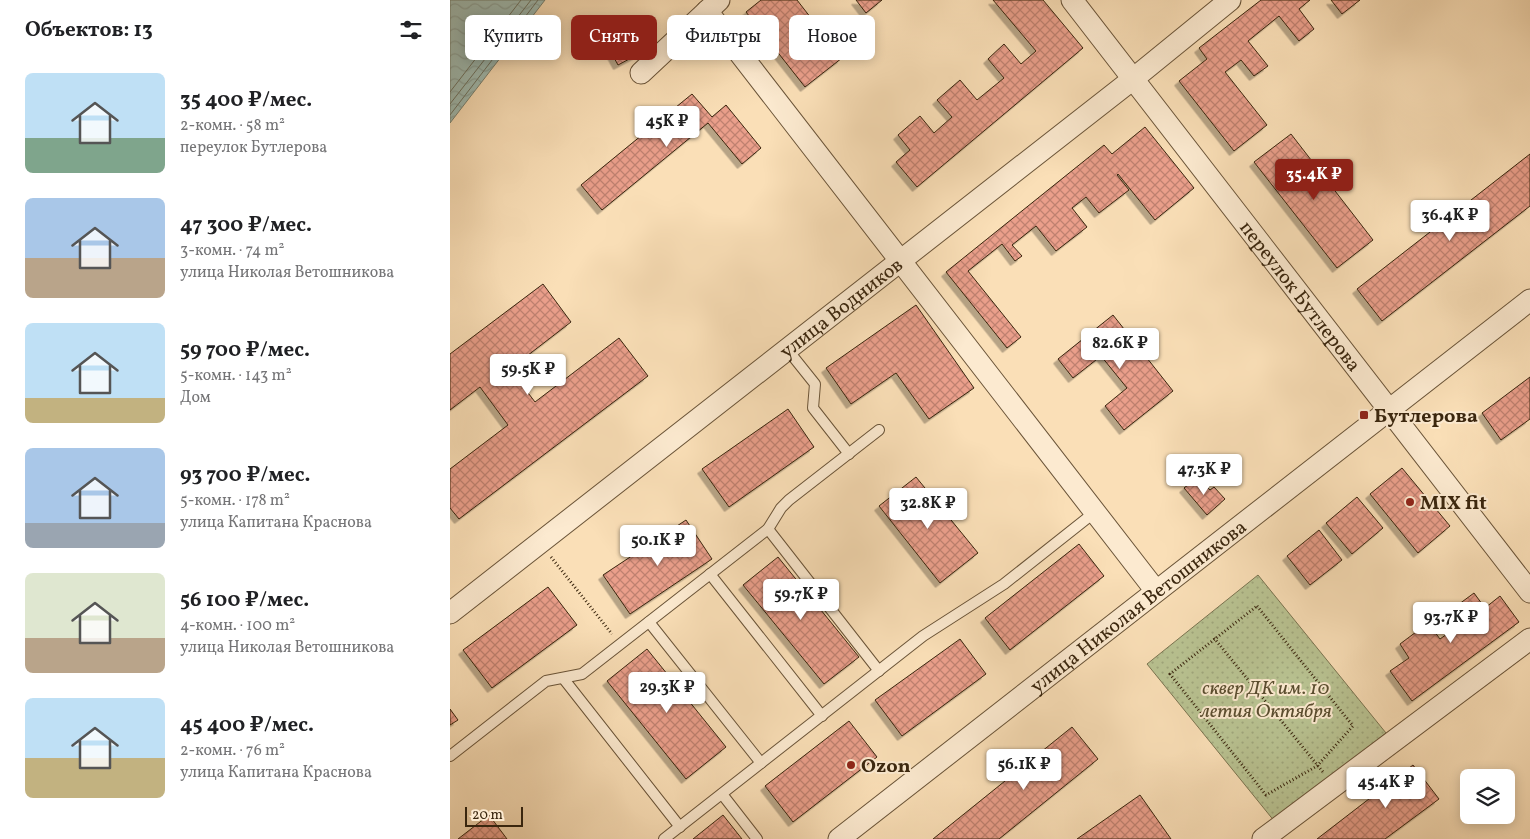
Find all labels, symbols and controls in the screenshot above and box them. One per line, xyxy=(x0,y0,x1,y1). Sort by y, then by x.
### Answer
chip: Купить xyxy=(465,15,561,60)
chip: Снять xyxy=(571,15,657,60)
chip: Фильтры xyxy=(667,15,779,60)
chip: Новое xyxy=(789,15,875,60)
text: Объектов: 13 xyxy=(25,16,153,45)
icon: filters xyxy=(397,16,425,44)
text: 35 400 ₽/мес. xyxy=(180,86,312,115)
icon: home xyxy=(65,93,125,153)
pin: 45K ₽ xyxy=(632,106,702,148)
text: 45K ₽ xyxy=(646,111,688,133)
text: 2-комн. · 58 m² xyxy=(180,115,285,137)
text: переулок Бутлерова xyxy=(180,137,327,159)
pin: 35.4K ₽ xyxy=(1268,158,1360,201)
text: 35.4K ₽ xyxy=(1286,164,1342,186)
pin: 36.4K ₽ xyxy=(1404,200,1496,242)
text: 36.4K ₽ xyxy=(1422,205,1478,227)
text: 47 300 ₽/мес. xyxy=(180,211,312,240)
street label: переулок Бутлерова xyxy=(1232,216,1367,378)
icon: home xyxy=(65,218,125,278)
text: 3-комн. · 74 m² xyxy=(180,240,284,262)
street label: улица Водников xyxy=(774,252,910,366)
text: улица Николая Ветошникова xyxy=(180,262,394,284)
pin: 82.6K ₽ xyxy=(1074,328,1166,370)
text: 82.6K ₽ xyxy=(1092,333,1148,355)
text: 59 700 ₽/мес. xyxy=(180,336,310,365)
icon: home xyxy=(65,343,125,403)
pin: 59.5K ₽ xyxy=(482,354,574,396)
text: 59.5K ₽ xyxy=(501,359,555,381)
text: 5-комн. · 143 m² xyxy=(180,365,292,387)
text: Дом xyxy=(180,387,211,409)
place label: Бутлерова xyxy=(1374,403,1478,431)
marker: Бутлерова xyxy=(1358,409,1370,421)
pin: 47.3K ₽ xyxy=(1158,454,1250,496)
text: 47.3K ₽ xyxy=(1177,459,1231,481)
text: 93 700 ₽/мес. xyxy=(180,461,311,490)
icon: home xyxy=(65,468,125,528)
pin: 32.8K ₽ xyxy=(882,488,974,530)
text: 5-комн. · 178 m² xyxy=(180,490,290,512)
place label: MIX fit xyxy=(1420,490,1487,518)
text: 32.8K ₽ xyxy=(900,493,956,515)
marker: MIX fit xyxy=(1404,496,1416,508)
text: улица Капитана Краснова xyxy=(180,512,372,534)
street label: улица Николая Ветошникова xyxy=(1025,514,1253,701)
pin: 50.1K ₽ xyxy=(612,524,704,567)
text: 50.1K ₽ xyxy=(631,530,685,552)
pin: 59.7K ₽ xyxy=(755,578,847,621)
text: 59.7K ₽ xyxy=(774,584,828,606)
text: 56 100 ₽/мес. xyxy=(180,586,309,615)
icon: home xyxy=(65,593,125,653)
pin: 93.7K ₽ xyxy=(1405,602,1497,644)
text: 93.7K ₽ xyxy=(1424,607,1478,629)
text: 4-комн. · 100 m² xyxy=(180,615,295,637)
text: улица Николая Ветошникова xyxy=(180,637,394,659)
pin: 29.3K ₽ xyxy=(621,672,713,714)
park label: сквер ДК им. 10 летия Октября xyxy=(1199,675,1332,726)
text: 29.3K ₽ xyxy=(639,677,695,699)
text: 45 400 ₽/мес. xyxy=(180,711,314,740)
icon: home xyxy=(65,718,125,778)
text: 2-комн. · 76 m² xyxy=(180,740,285,762)
pin: 56.1K ₽ xyxy=(978,748,1070,791)
place label: Ozon xyxy=(861,753,911,781)
text: 56.1K ₽ xyxy=(997,754,1051,776)
marker: Ozon xyxy=(845,759,857,771)
text: улица Капитана Краснова xyxy=(180,762,372,784)
pin: 45.4K ₽ xyxy=(1340,766,1432,809)
map controls xyxy=(1460,769,1515,824)
button: layers xyxy=(1460,769,1515,824)
text: 45.4K ₽ xyxy=(1357,772,1415,794)
scale bar xyxy=(465,804,522,827)
text: 20 m xyxy=(472,806,503,825)

